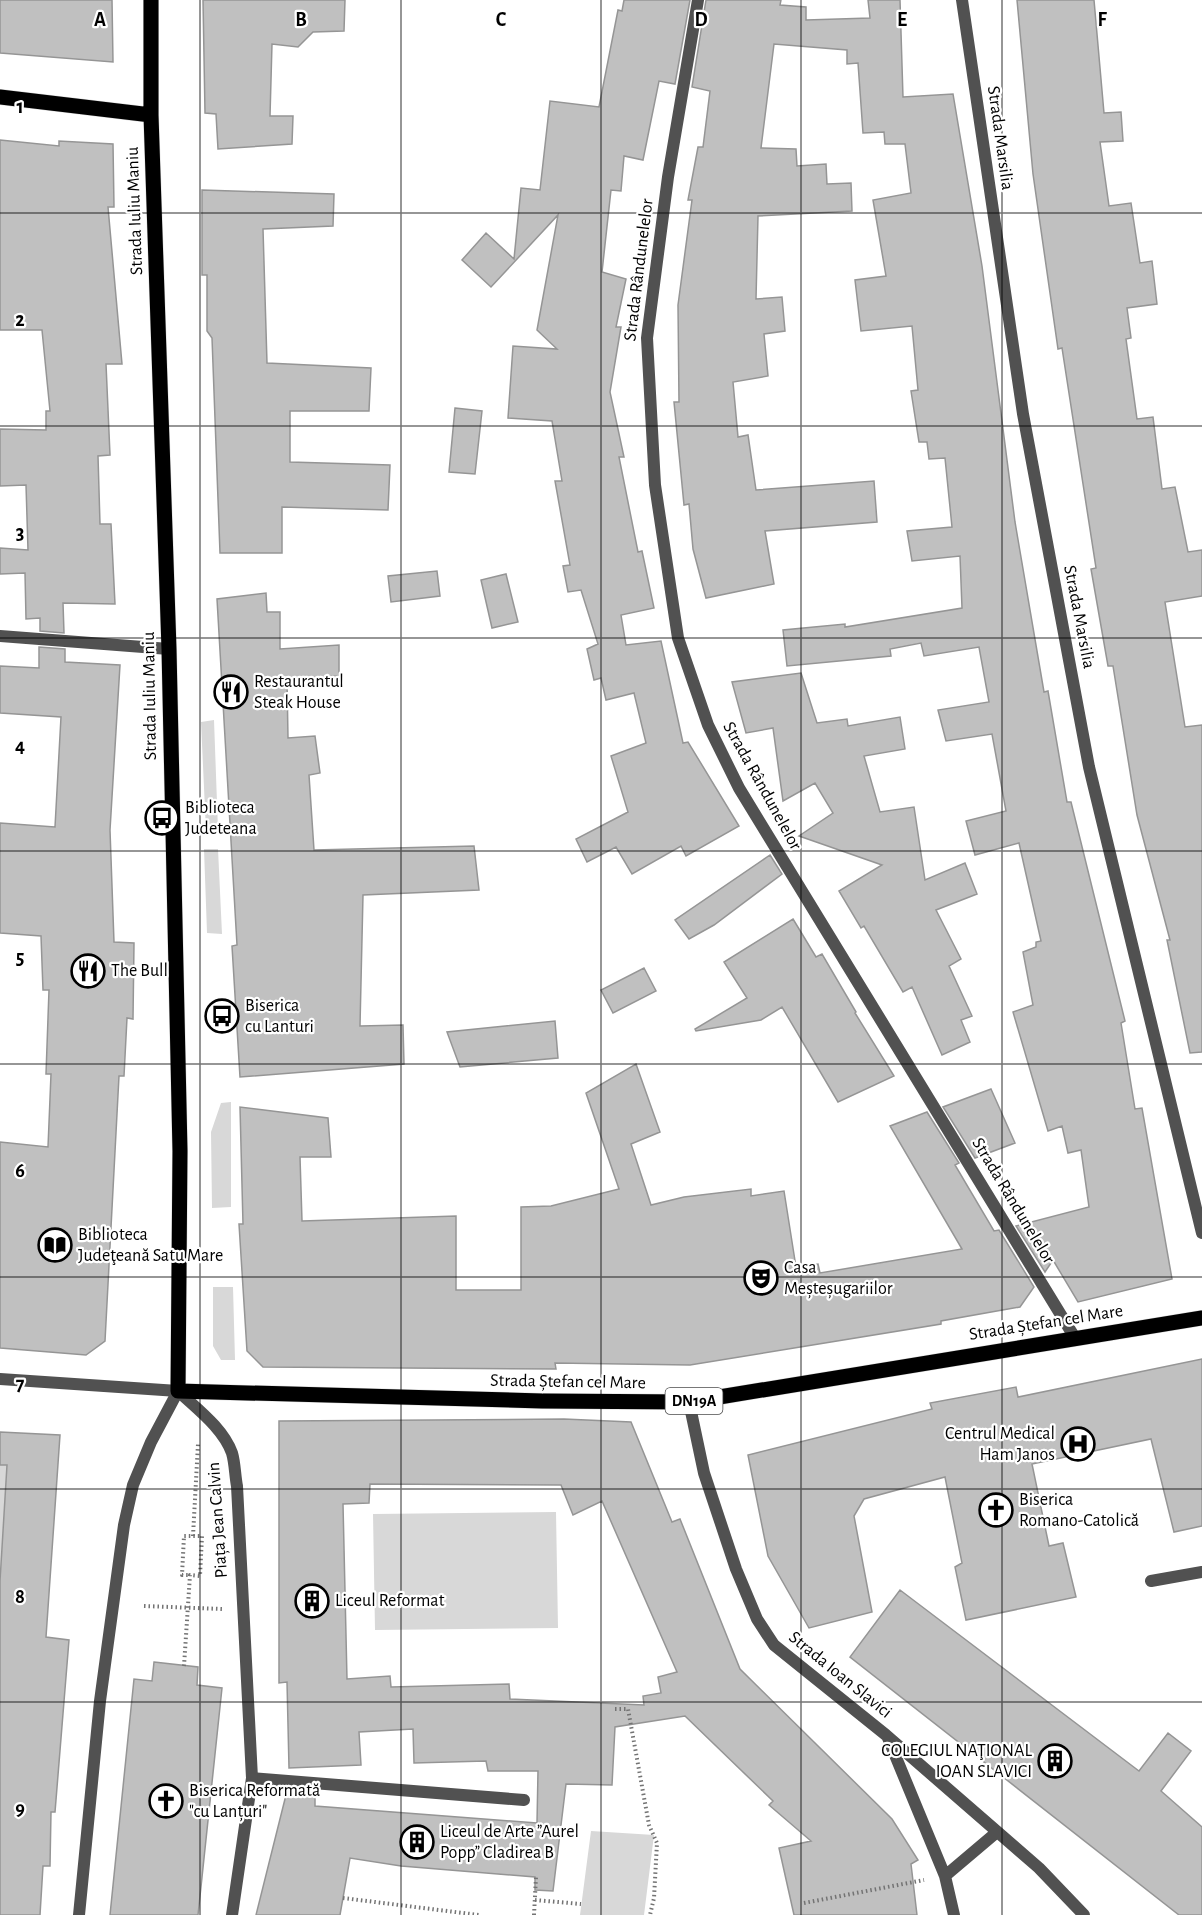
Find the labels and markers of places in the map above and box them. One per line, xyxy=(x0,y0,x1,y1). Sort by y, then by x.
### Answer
place label: Restaurantul Steak House xyxy=(254,673,344,712)
restaurant icon: Restaurantul Steak House xyxy=(213,674,249,710)
place label: Biblioteca Judeteana xyxy=(185,799,257,838)
bus stop icon: Biblioteca Judeteana xyxy=(144,800,180,836)
restaurant icon: The Bull xyxy=(70,953,106,989)
place label: The Bull xyxy=(111,962,168,980)
place label: Biserica cu Lanturi xyxy=(245,997,314,1036)
bus stop icon: Biserica cu Lanturi xyxy=(204,998,240,1034)
place label: Biblioteca Judeţeană Satu Mare xyxy=(78,1226,223,1265)
library icon: Biblioteca Judeţeană Satu Mare xyxy=(37,1227,73,1263)
place label: Casa Meșteșugariilor xyxy=(784,1259,893,1299)
theatre icon: Casa Meșteșugariilor xyxy=(743,1260,779,1296)
place label: Centrul Medical Ham Janos xyxy=(945,1425,1055,1464)
hospital icon: Centrul Medical Ham Janos xyxy=(1060,1426,1096,1462)
place label: Biserica Romano-Catolică xyxy=(1019,1491,1139,1530)
church icon: Biserica Romano-Catolică xyxy=(978,1492,1014,1528)
building icon: Liceul Reformat xyxy=(294,1583,330,1619)
place label: Liceul Reformat xyxy=(335,1592,445,1610)
place label: COLEGIUL NAŢIONAL IOAN SLAVICI xyxy=(881,1742,1032,1781)
building icon: COLEGIUL NAŢIONAL IOAN SLAVICI xyxy=(1037,1743,1073,1779)
place label: Biserica Reformată "cu Lanțuri" xyxy=(189,1782,320,1822)
church icon: Biserica Reformată "cu Lanțuri" xyxy=(148,1783,184,1819)
place label: Liceul de Arte ”Aurel Popp” Cladirea B xyxy=(440,1823,579,1862)
building icon: Liceul de Arte ”Aurel Popp” Cladirea B xyxy=(399,1824,435,1860)

